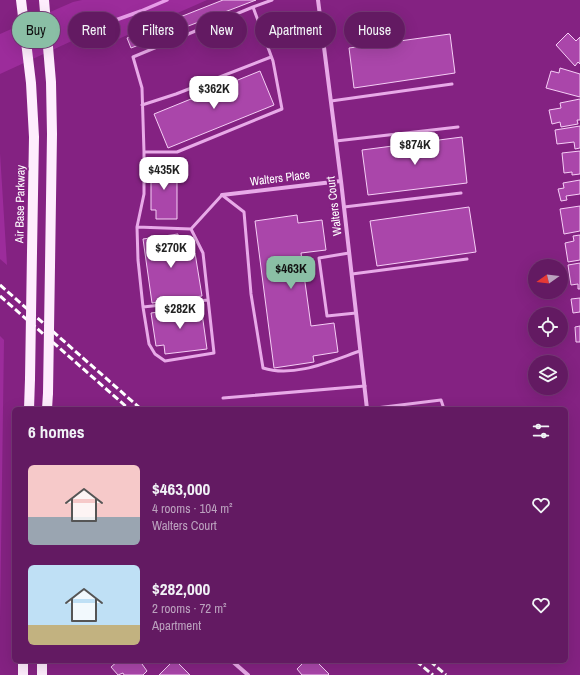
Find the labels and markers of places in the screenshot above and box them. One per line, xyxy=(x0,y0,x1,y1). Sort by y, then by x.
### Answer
pin: $362K xyxy=(186,76,242,110)
pin: $874K xyxy=(387,132,443,166)
pin: $435K xyxy=(136,157,192,191)
pin: $270K xyxy=(143,235,199,269)
pin: $463K xyxy=(263,256,319,290)
pin: $282K xyxy=(152,296,208,330)

